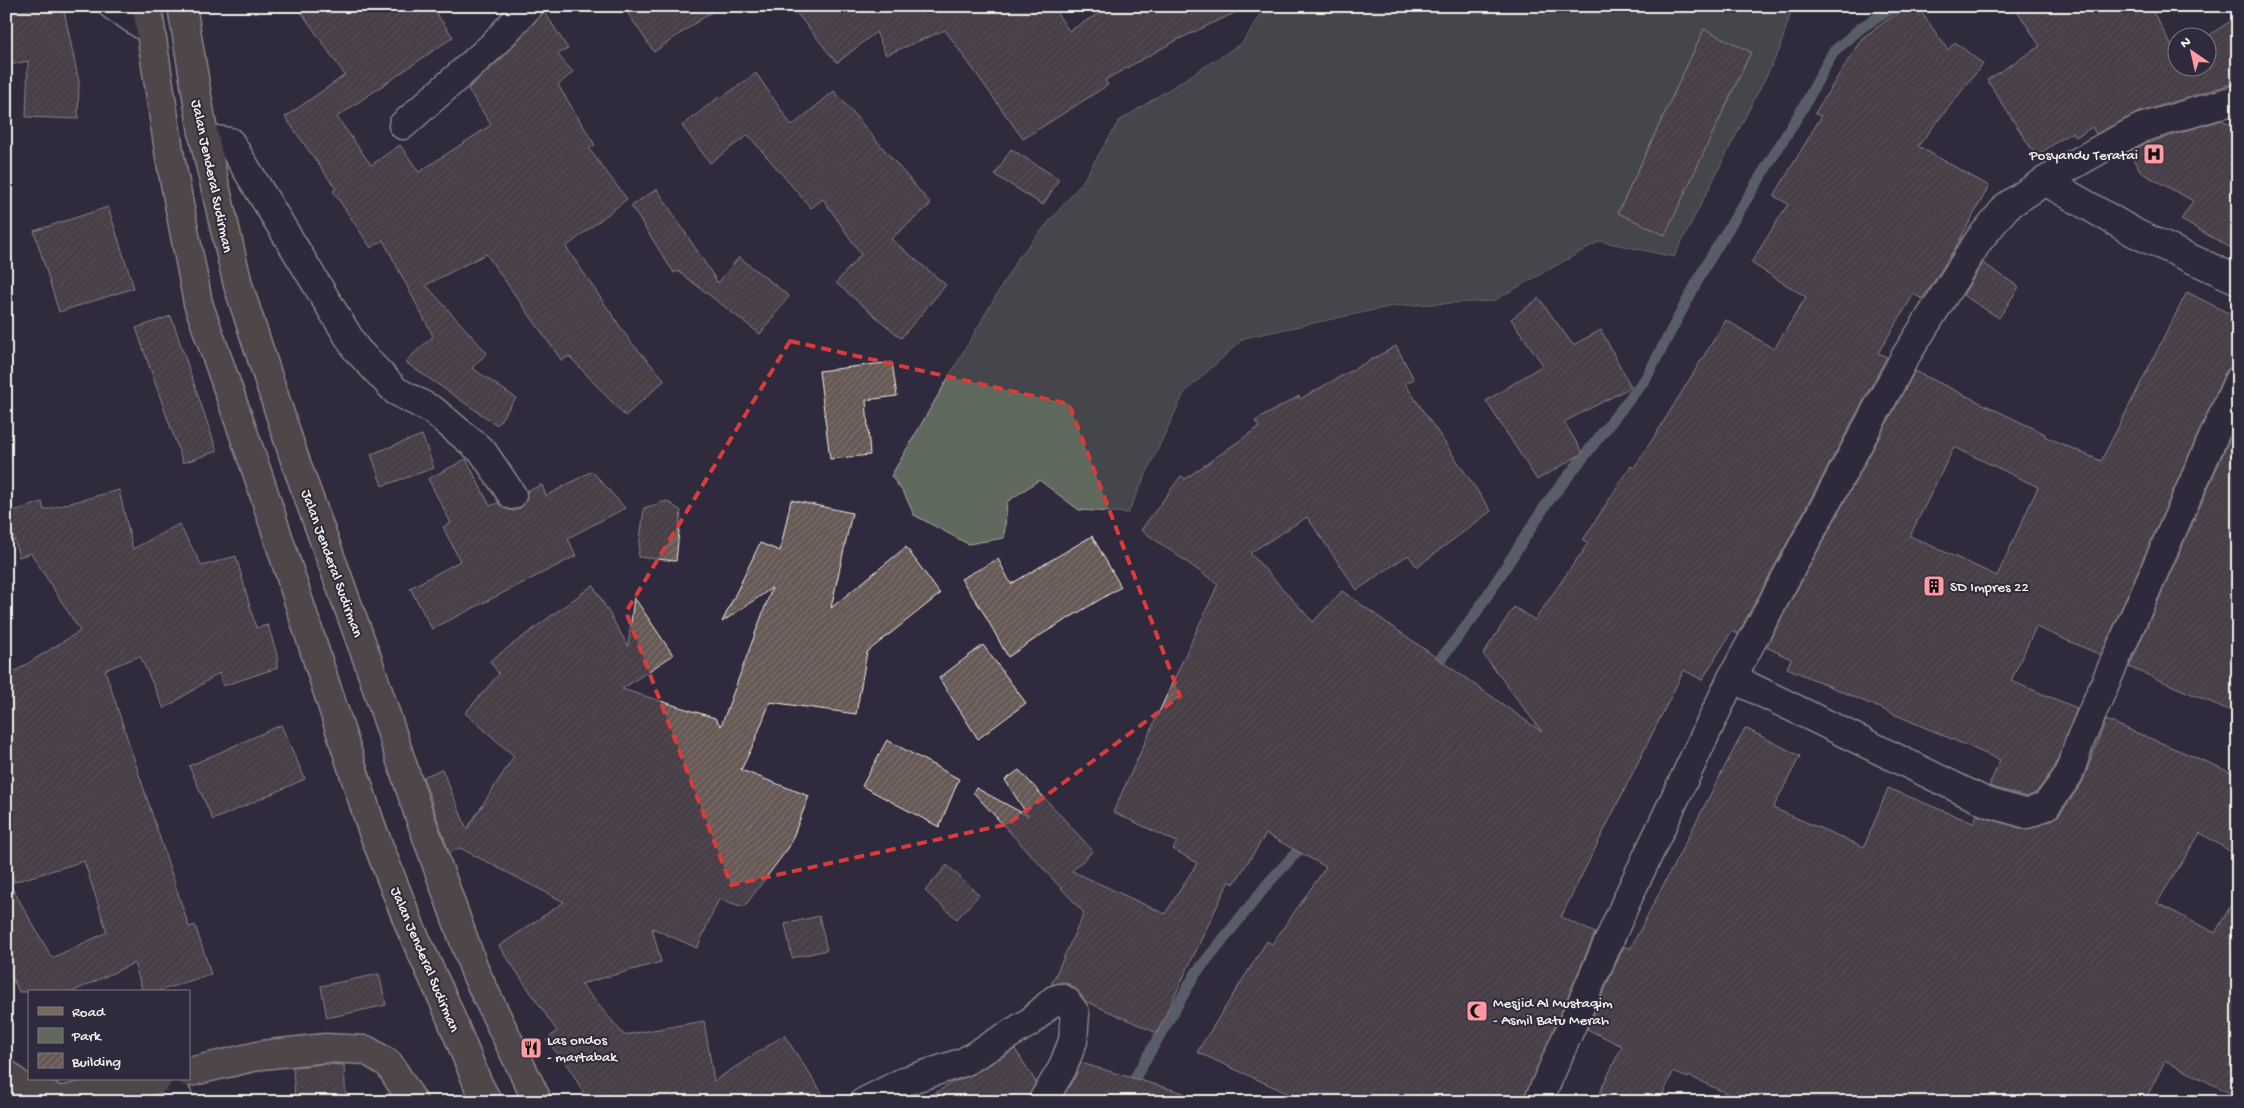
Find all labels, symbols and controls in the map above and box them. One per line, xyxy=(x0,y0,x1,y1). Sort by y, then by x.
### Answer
north arrow xyxy=(2166,28,2216,78)
text: N xyxy=(2178,34,2195,53)
street label: Jalan Jenderal Sudirman xyxy=(186,98,236,255)
hospital icon: Posyandu Teratai xyxy=(2142,142,2166,166)
place label: Posyandu Teratai xyxy=(2028,147,2138,165)
street label: Jalan Jenderal Sudirman xyxy=(296,487,366,640)
building icon: SD Impres 22 xyxy=(1922,574,1946,598)
place label: SD Impres 22 xyxy=(1950,579,2029,597)
street label: Jalan Jenderal Sudirman xyxy=(385,885,463,1035)
legend xyxy=(28,990,190,1080)
place label: Mesjid Al Mustaqim - Asmil Batu Merah xyxy=(1493,995,1613,1030)
mosque icon: Mesjid Al Mustaqim - Asmil Batu Merah xyxy=(1465,999,1489,1023)
text: Road xyxy=(72,1004,106,1022)
text: Park xyxy=(71,1028,102,1046)
place label: Las ondos - martabak xyxy=(547,1032,618,1067)
restaurant icon: Las ondos - martabak xyxy=(519,1036,543,1060)
text: Building xyxy=(71,1054,121,1072)

